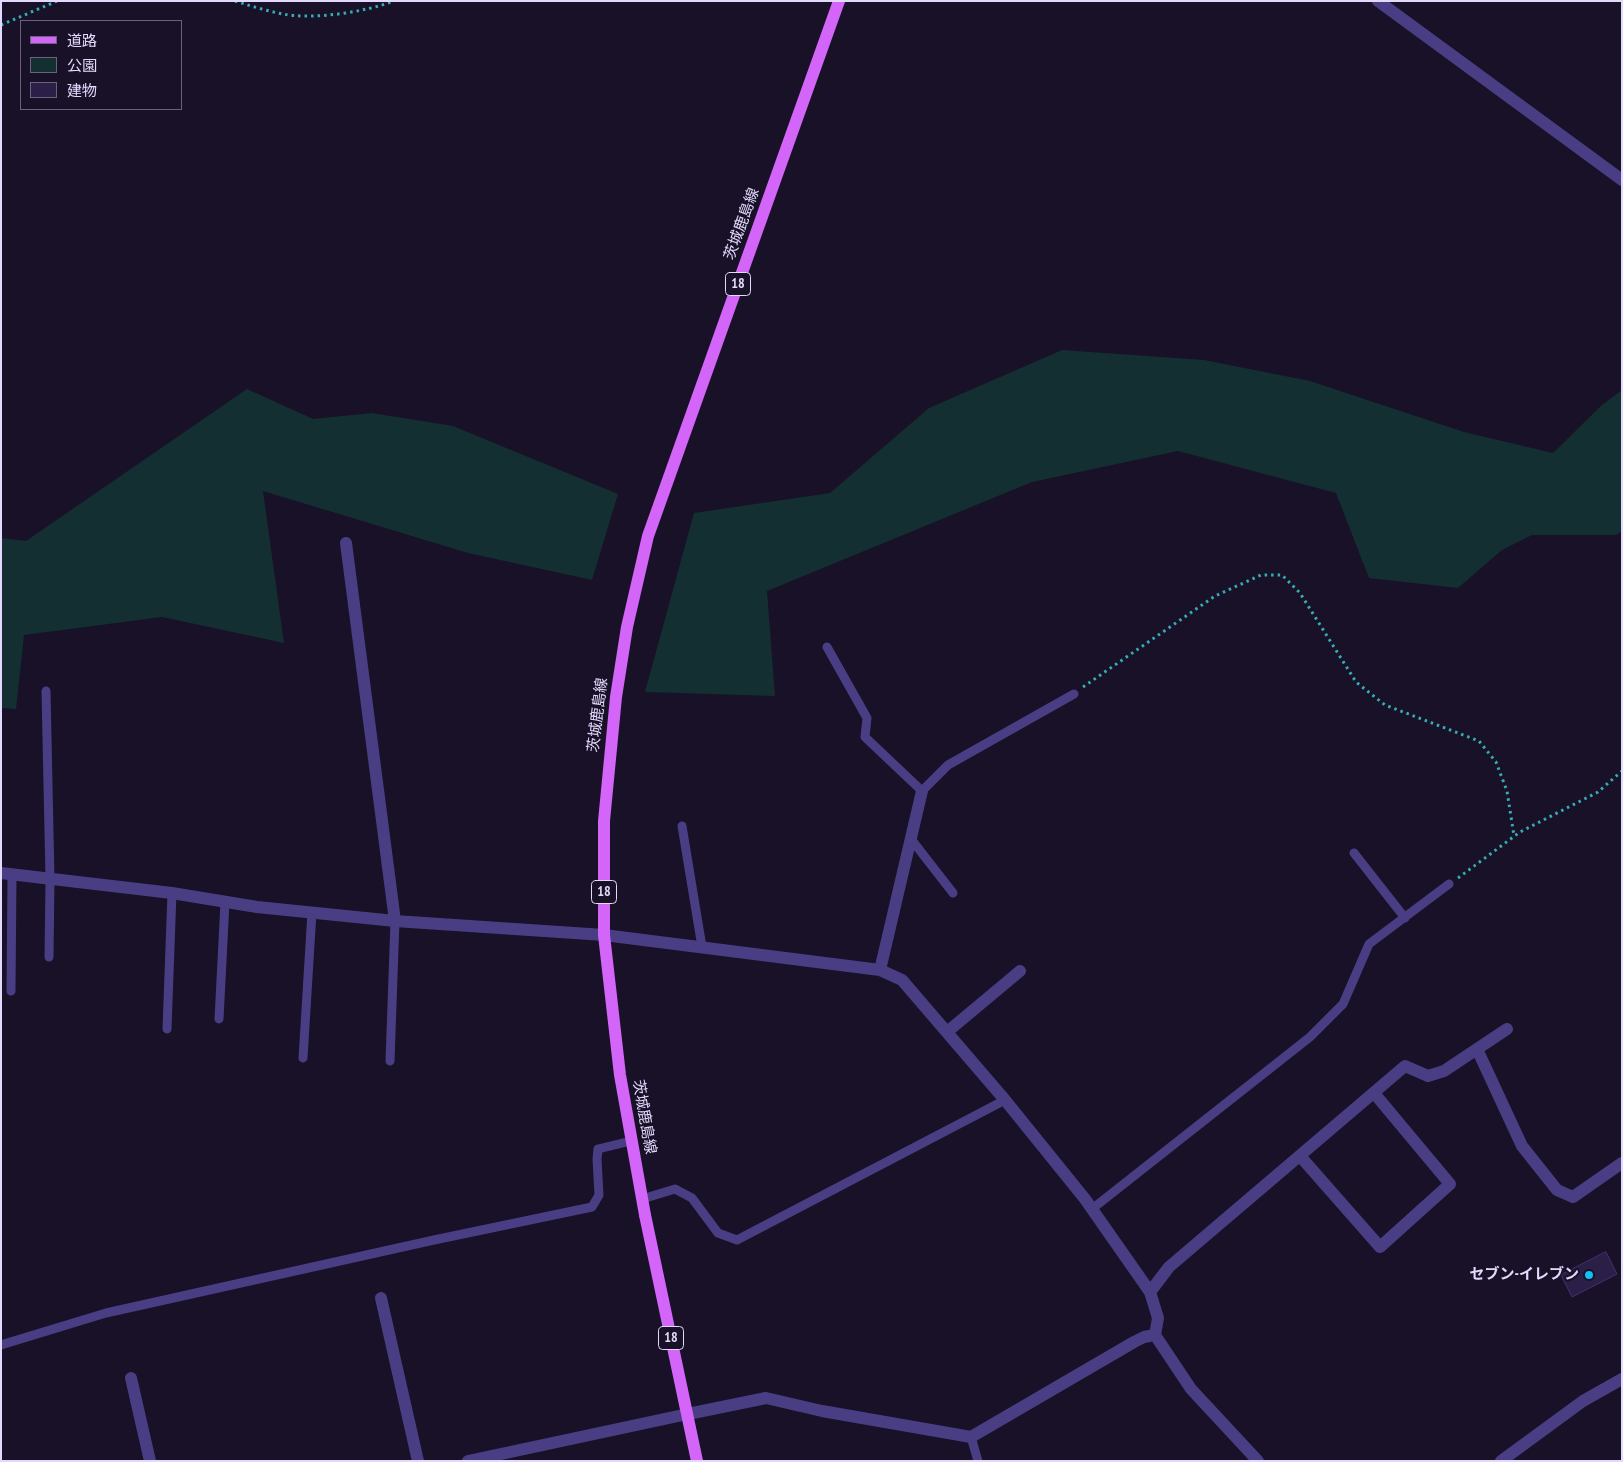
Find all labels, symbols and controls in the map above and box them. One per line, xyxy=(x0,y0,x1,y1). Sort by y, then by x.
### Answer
legend xyxy=(20,20,182,110)
text: 道路 xyxy=(67,31,97,50)
text: 公園 xyxy=(67,56,97,75)
text: 建物 xyxy=(67,81,97,100)
street label: 茨城鹿島線 xyxy=(721,186,763,262)
road number: 18 xyxy=(726,272,750,296)
street label: 茨城鹿島線 xyxy=(584,677,612,753)
road number: 18 xyxy=(592,880,616,904)
street label: 茨城鹿島線 xyxy=(629,1079,659,1155)
place label: セブン-イレブン xyxy=(1470,1266,1579,1284)
marker: セブン-イレブン xyxy=(1583,1269,1595,1281)
road number: 18 xyxy=(658,1326,684,1350)

